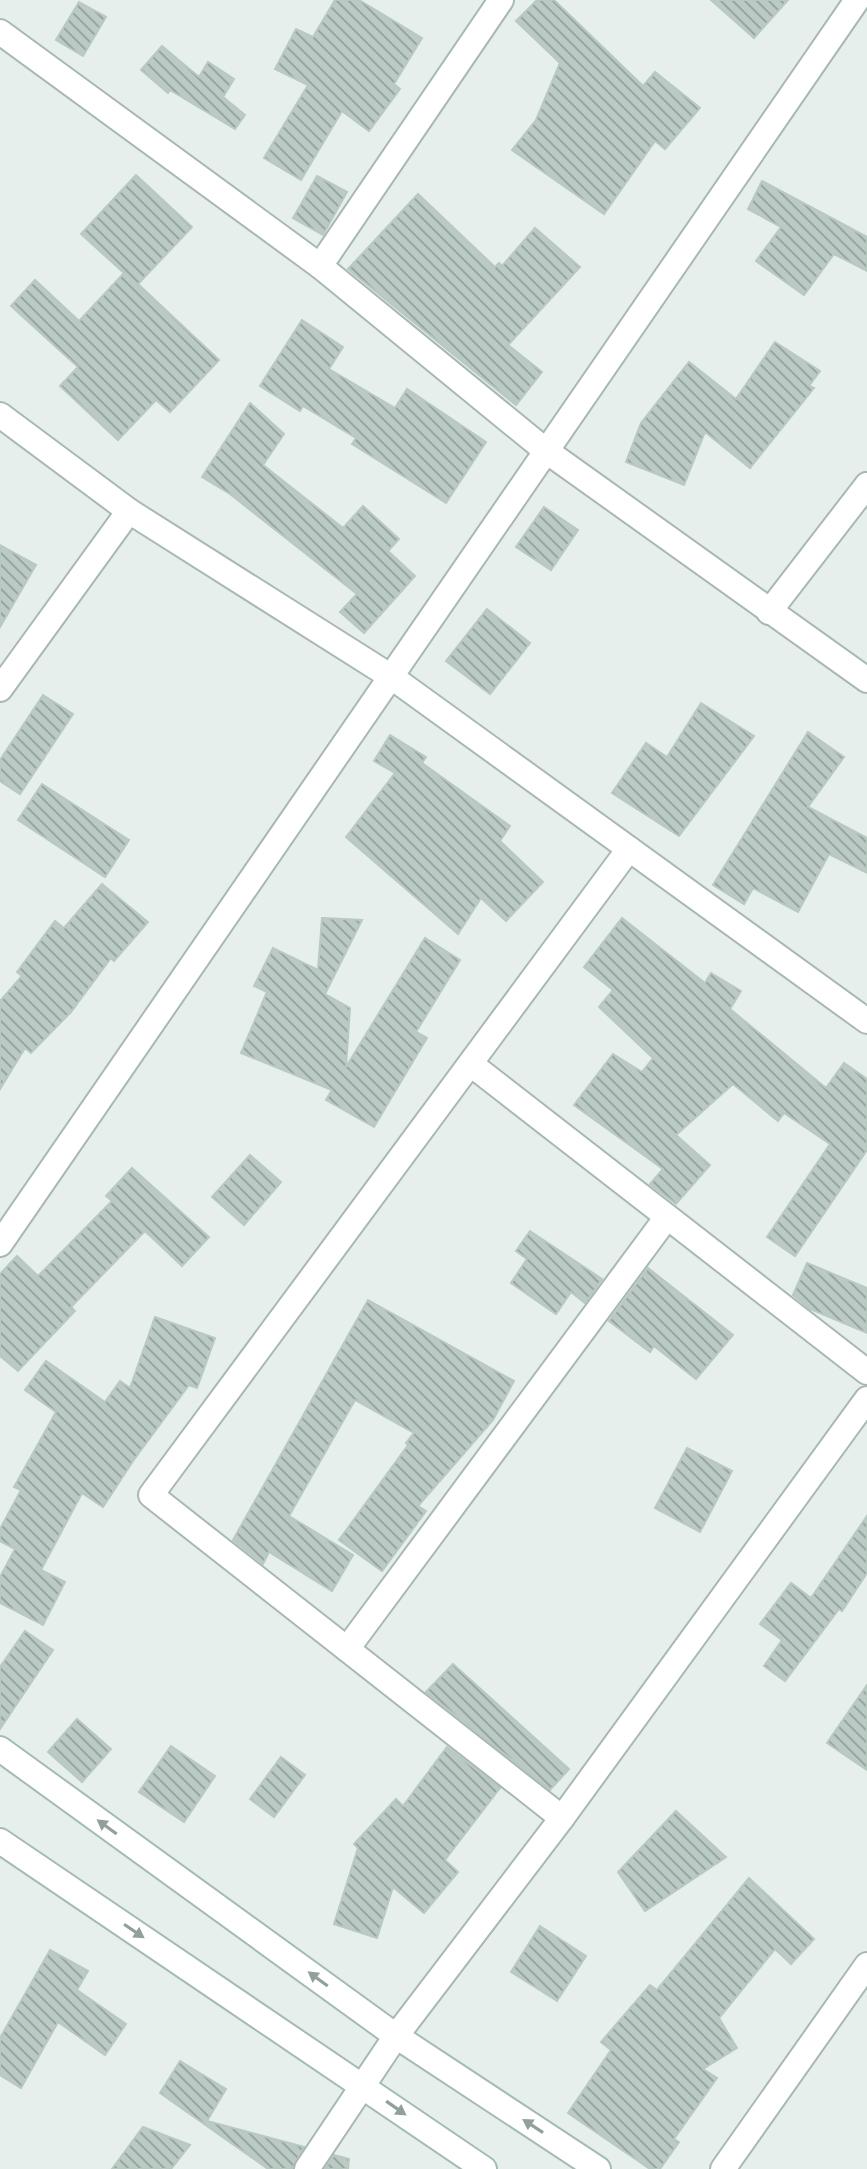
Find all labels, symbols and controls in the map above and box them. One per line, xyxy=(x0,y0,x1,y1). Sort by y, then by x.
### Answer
one-way arrow xyxy=(97,1820,118,1835)
one-way arrow xyxy=(124,1923,145,1938)
one-way arrow xyxy=(308,1972,328,1988)
one-way arrow xyxy=(385,2100,406,2115)
one-way arrow xyxy=(522,2119,543,2134)

